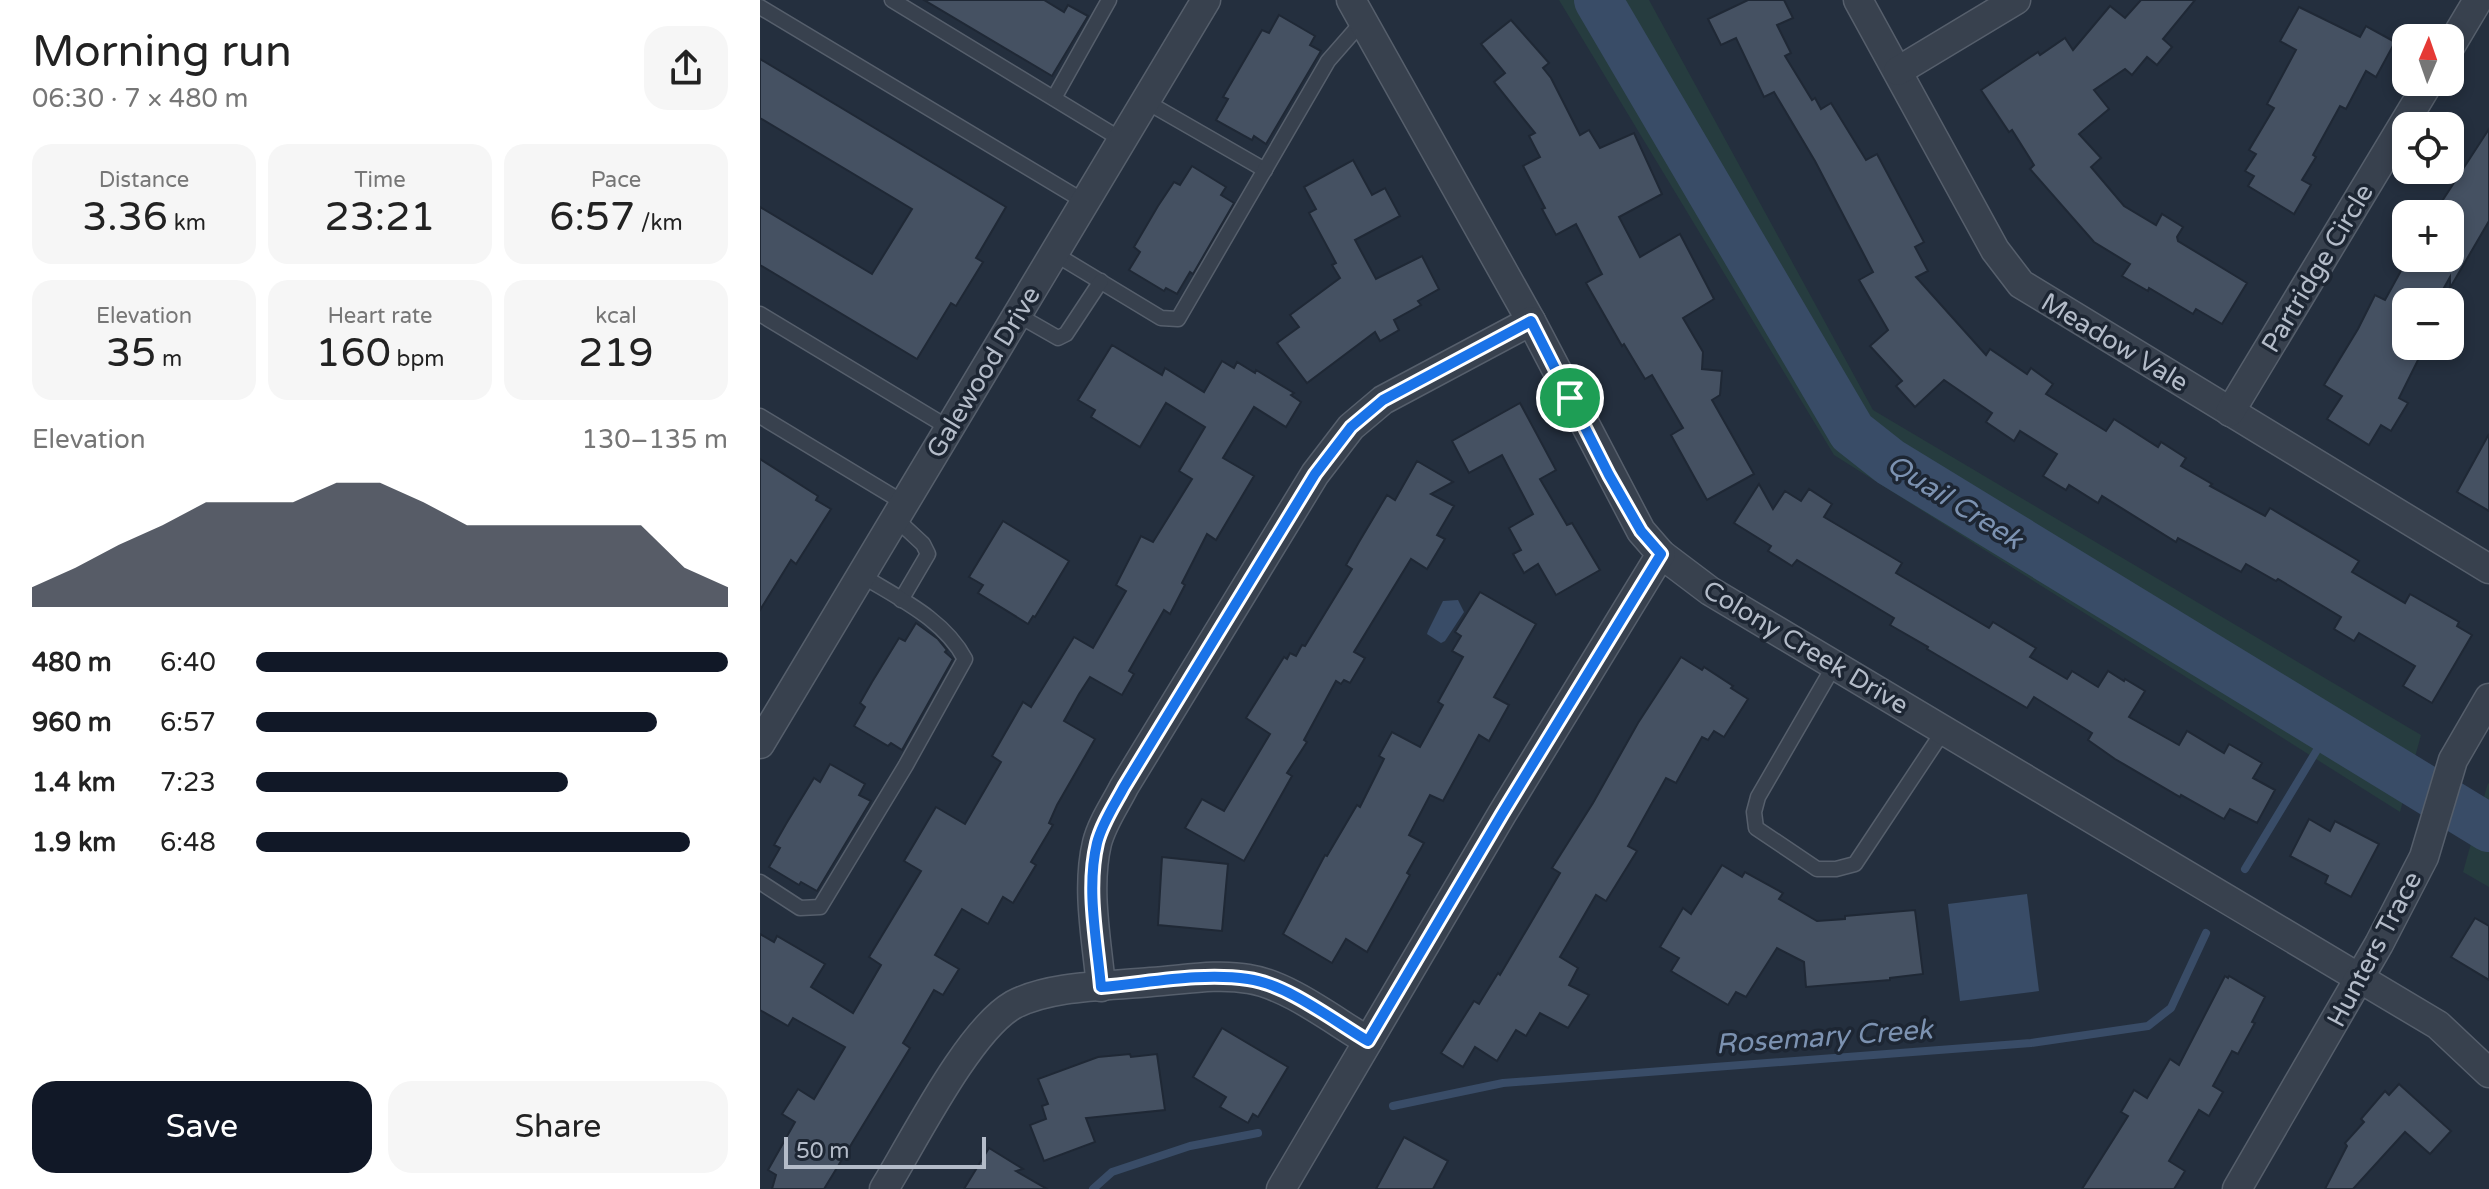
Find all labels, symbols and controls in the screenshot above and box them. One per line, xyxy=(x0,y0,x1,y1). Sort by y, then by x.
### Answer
north arrow xyxy=(2392,24,2464,96)
map controls xyxy=(2392,24,2464,360)
text: Morning run xyxy=(32,26,292,79)
button: share xyxy=(644,26,728,110)
text: 06:30 · 7 × 480 m xyxy=(32,83,248,114)
button: locate xyxy=(2392,112,2464,184)
text: Distance xyxy=(99,167,189,193)
text: Time xyxy=(354,167,406,193)
text: Pace xyxy=(591,167,641,193)
street label: Partridge Circle xyxy=(2255,178,2380,358)
text: 3.36 xyxy=(82,193,168,241)
text: 23:21 xyxy=(325,193,435,241)
text: 6:57 xyxy=(549,193,635,241)
button: + xyxy=(2392,200,2464,272)
text: km xyxy=(168,210,206,236)
text: /km xyxy=(635,210,683,236)
street label: Galewood Drive xyxy=(920,281,1047,464)
street label: Meadow Vale xyxy=(2036,286,2194,398)
button: − xyxy=(2392,288,2464,360)
text: Elevation xyxy=(96,303,192,329)
text: Heart rate xyxy=(328,303,432,329)
text: kcal xyxy=(595,303,637,329)
text: 35 xyxy=(106,329,156,377)
text: 160 xyxy=(315,329,391,377)
text: 219 xyxy=(578,329,654,377)
text: m xyxy=(156,346,182,372)
text: bpm xyxy=(391,346,445,372)
pin xyxy=(1536,364,1604,432)
icon: arrive xyxy=(1548,376,1592,420)
text: Elevation xyxy=(32,424,146,455)
text: 130–135 m xyxy=(582,424,728,455)
water label: Quail Creek xyxy=(1881,447,2030,558)
street label: Colony Creek Drive xyxy=(1697,574,1914,721)
text: 480 m xyxy=(32,647,112,678)
text: 6:40 xyxy=(160,647,216,678)
text: 960 m xyxy=(32,707,112,738)
text: 6:57 xyxy=(160,707,216,738)
text: 1.4 km xyxy=(32,767,116,798)
text: 7:23 xyxy=(160,767,216,798)
text: 1.9 km xyxy=(32,827,116,858)
text: 6:48 xyxy=(160,827,216,858)
street label: Hunters Trace xyxy=(2320,866,2428,1032)
water label: Rosemary Creek xyxy=(1715,1012,1935,1062)
button: Save xyxy=(32,1081,372,1173)
button: Share xyxy=(388,1081,728,1173)
scale bar xyxy=(784,1133,986,1169)
text: 50 m xyxy=(796,1138,850,1164)

